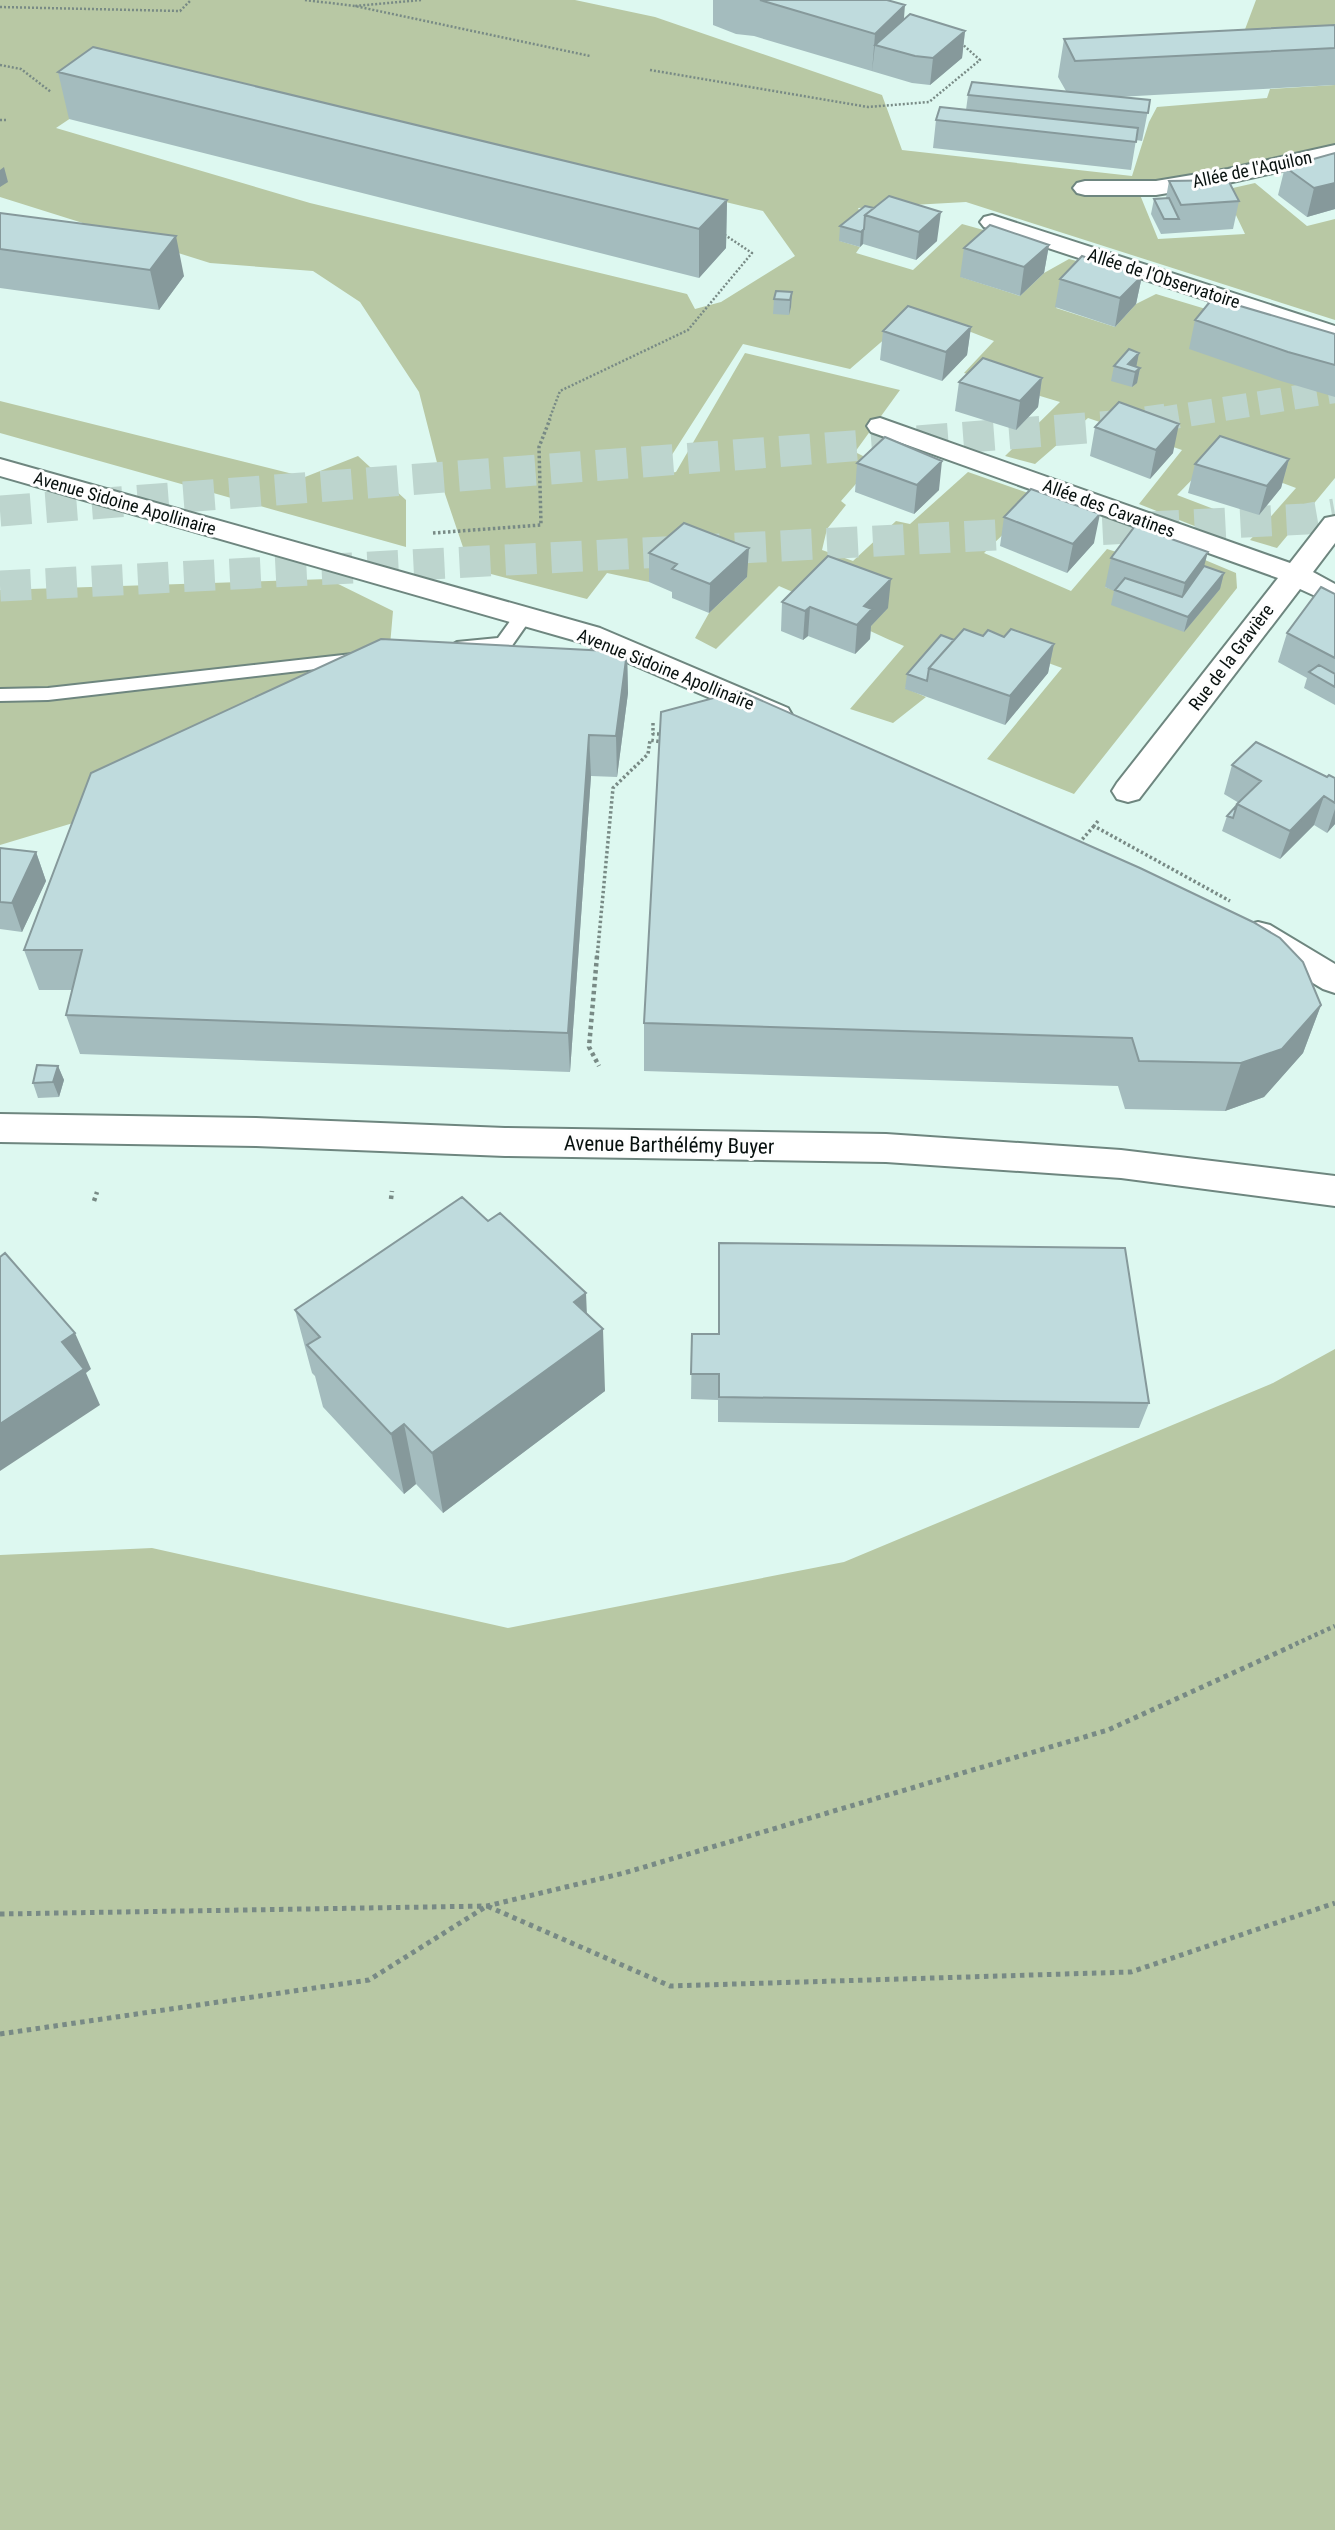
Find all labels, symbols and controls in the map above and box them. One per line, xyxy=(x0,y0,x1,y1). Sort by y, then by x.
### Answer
street label: Allée de l'Aquilon xyxy=(1190,146,1314,192)
street label: Allée de l'Observatoire xyxy=(1085,243,1243,313)
street label: Avenue Sidoine Apollinaire xyxy=(31,467,219,539)
street label: Allée des Cavatines xyxy=(1040,474,1178,542)
street label: Rue de la Gravière xyxy=(1184,600,1278,714)
street label: Avenue Sidoine Apollinaire xyxy=(575,624,757,714)
street label: Avenue Barthélémy Buyer xyxy=(564,1131,774,1159)

